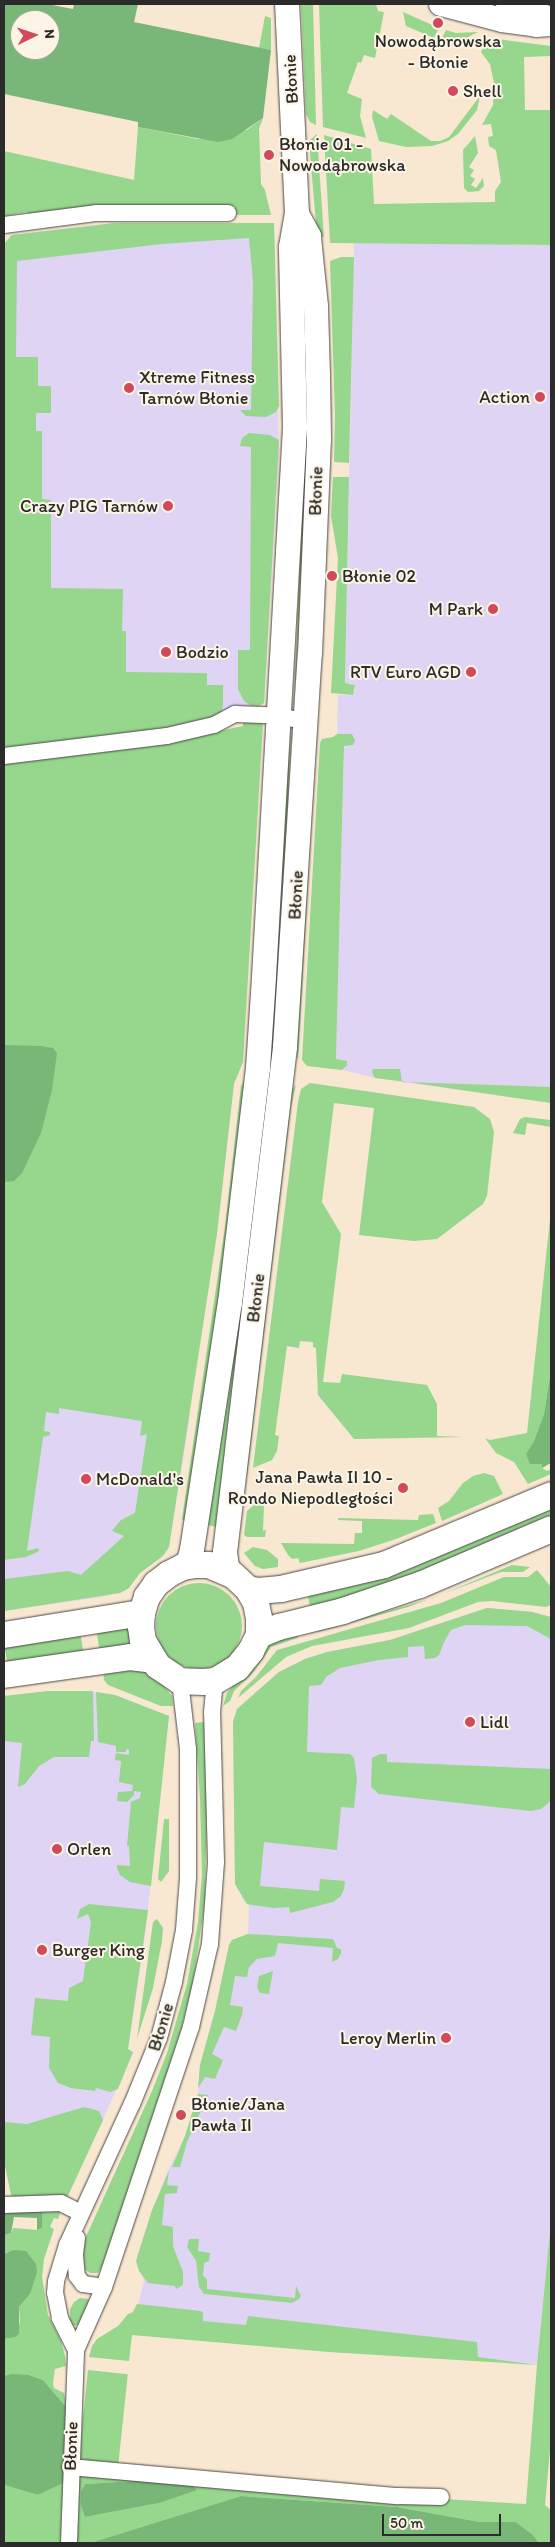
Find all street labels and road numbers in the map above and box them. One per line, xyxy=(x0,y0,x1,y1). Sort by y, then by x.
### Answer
street label: Błonie xyxy=(279,54,303,104)
street label: Błonie xyxy=(304,466,328,516)
street label: Błonie xyxy=(284,870,308,920)
street label: Błonie xyxy=(242,1272,270,1324)
street label: Błonie xyxy=(143,2000,179,2054)
street label: Błonie xyxy=(59,2421,83,2471)

